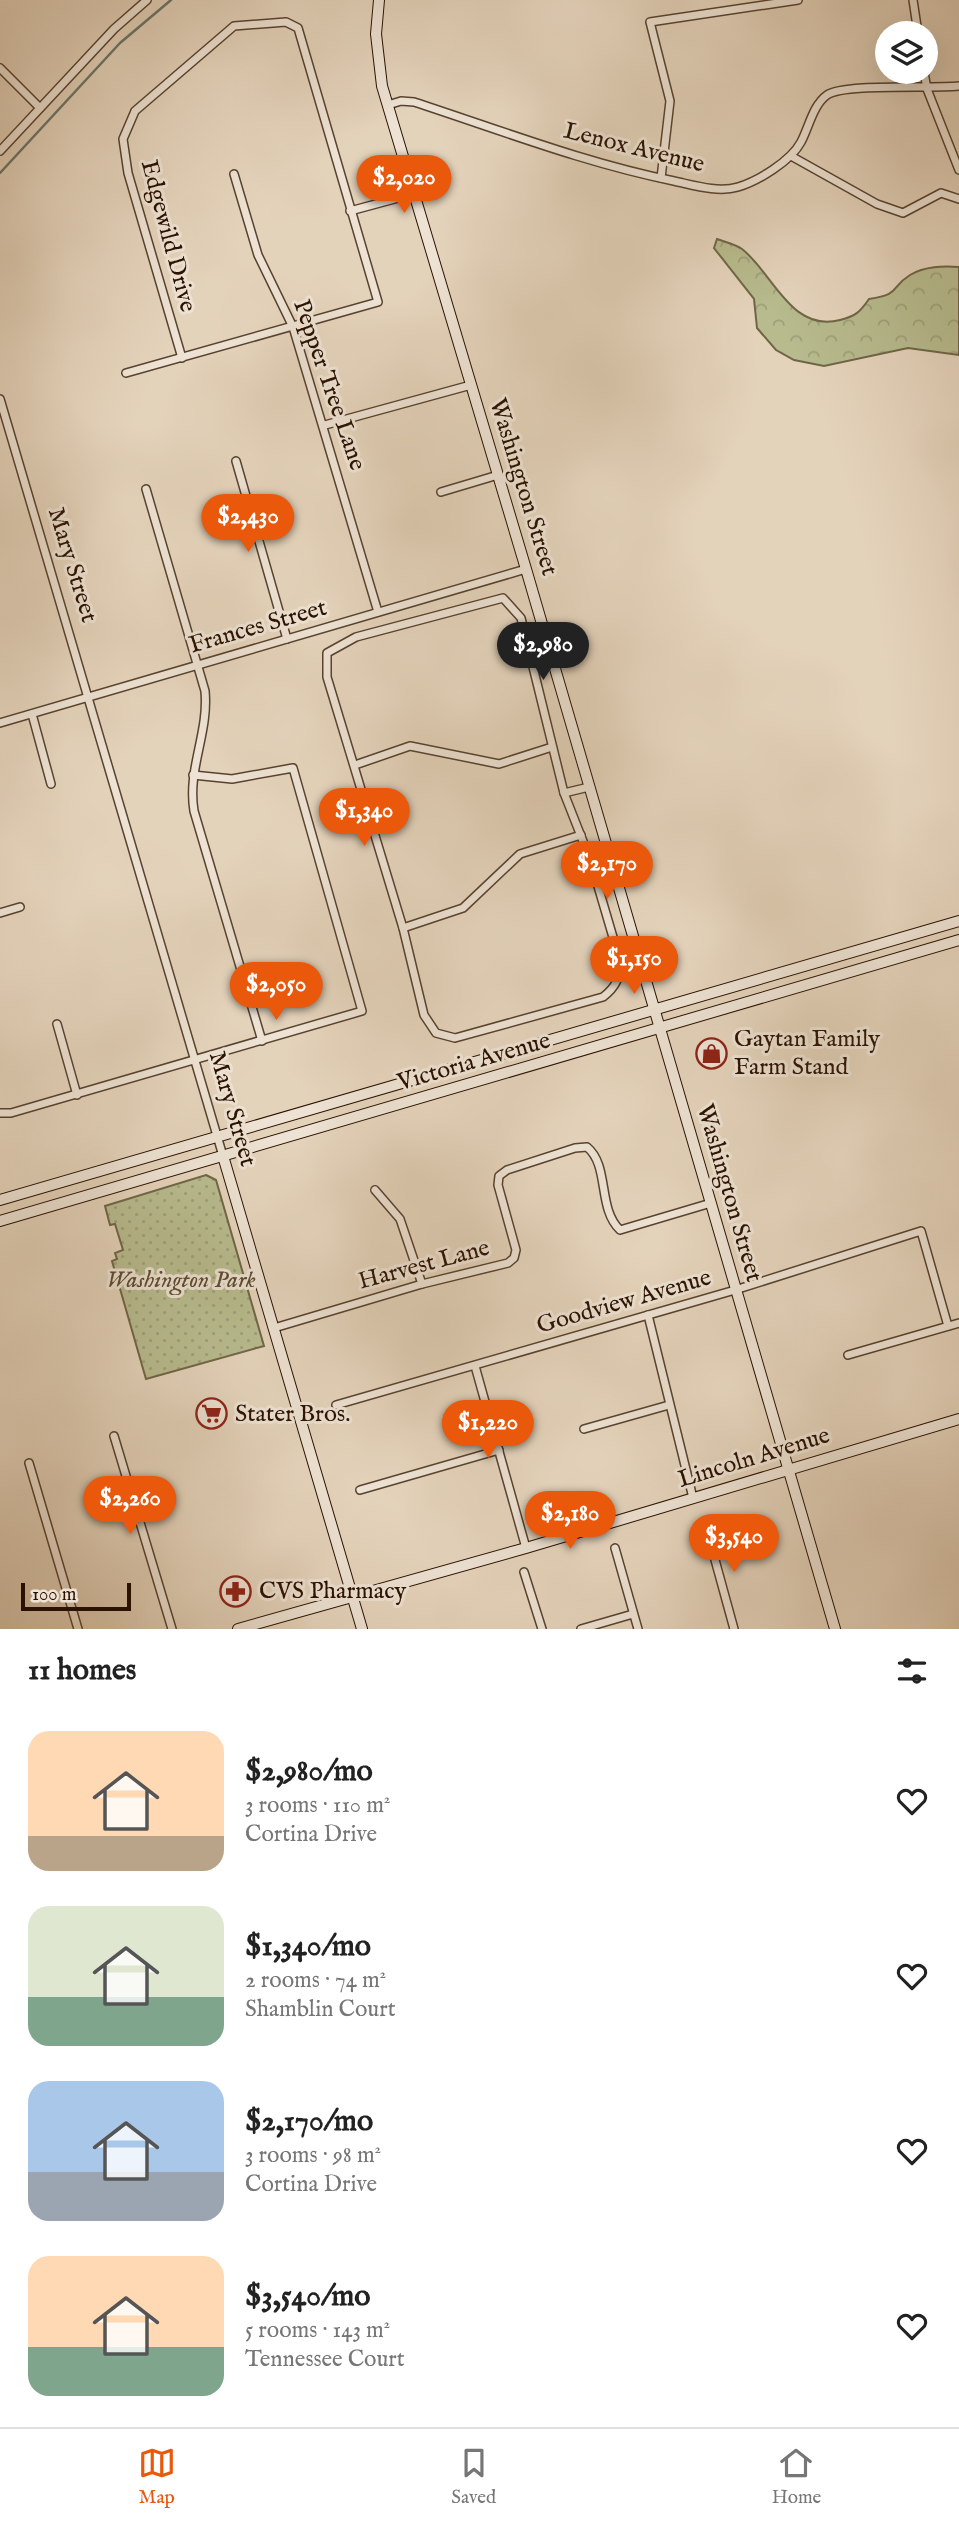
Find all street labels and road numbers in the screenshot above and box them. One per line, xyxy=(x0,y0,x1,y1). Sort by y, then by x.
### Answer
street label: Lenox Avenue xyxy=(560,116,708,180)
street label: Edgewild Drive xyxy=(133,157,203,315)
street label: Pepper Tree Lane xyxy=(285,296,373,474)
street label: Washington Street xyxy=(481,395,565,579)
street label: Mary Street xyxy=(40,504,104,626)
street label: Frances Street xyxy=(186,593,330,661)
street label: Victoria Avenue xyxy=(393,1025,554,1099)
street label: Mary Street xyxy=(201,1048,263,1170)
street label: Washington Street xyxy=(689,1100,769,1286)
street label: Harvest Lane xyxy=(355,1233,493,1297)
street label: Goodview Avenue xyxy=(533,1262,715,1342)
street label: Lincoln Avenue xyxy=(674,1420,834,1496)

